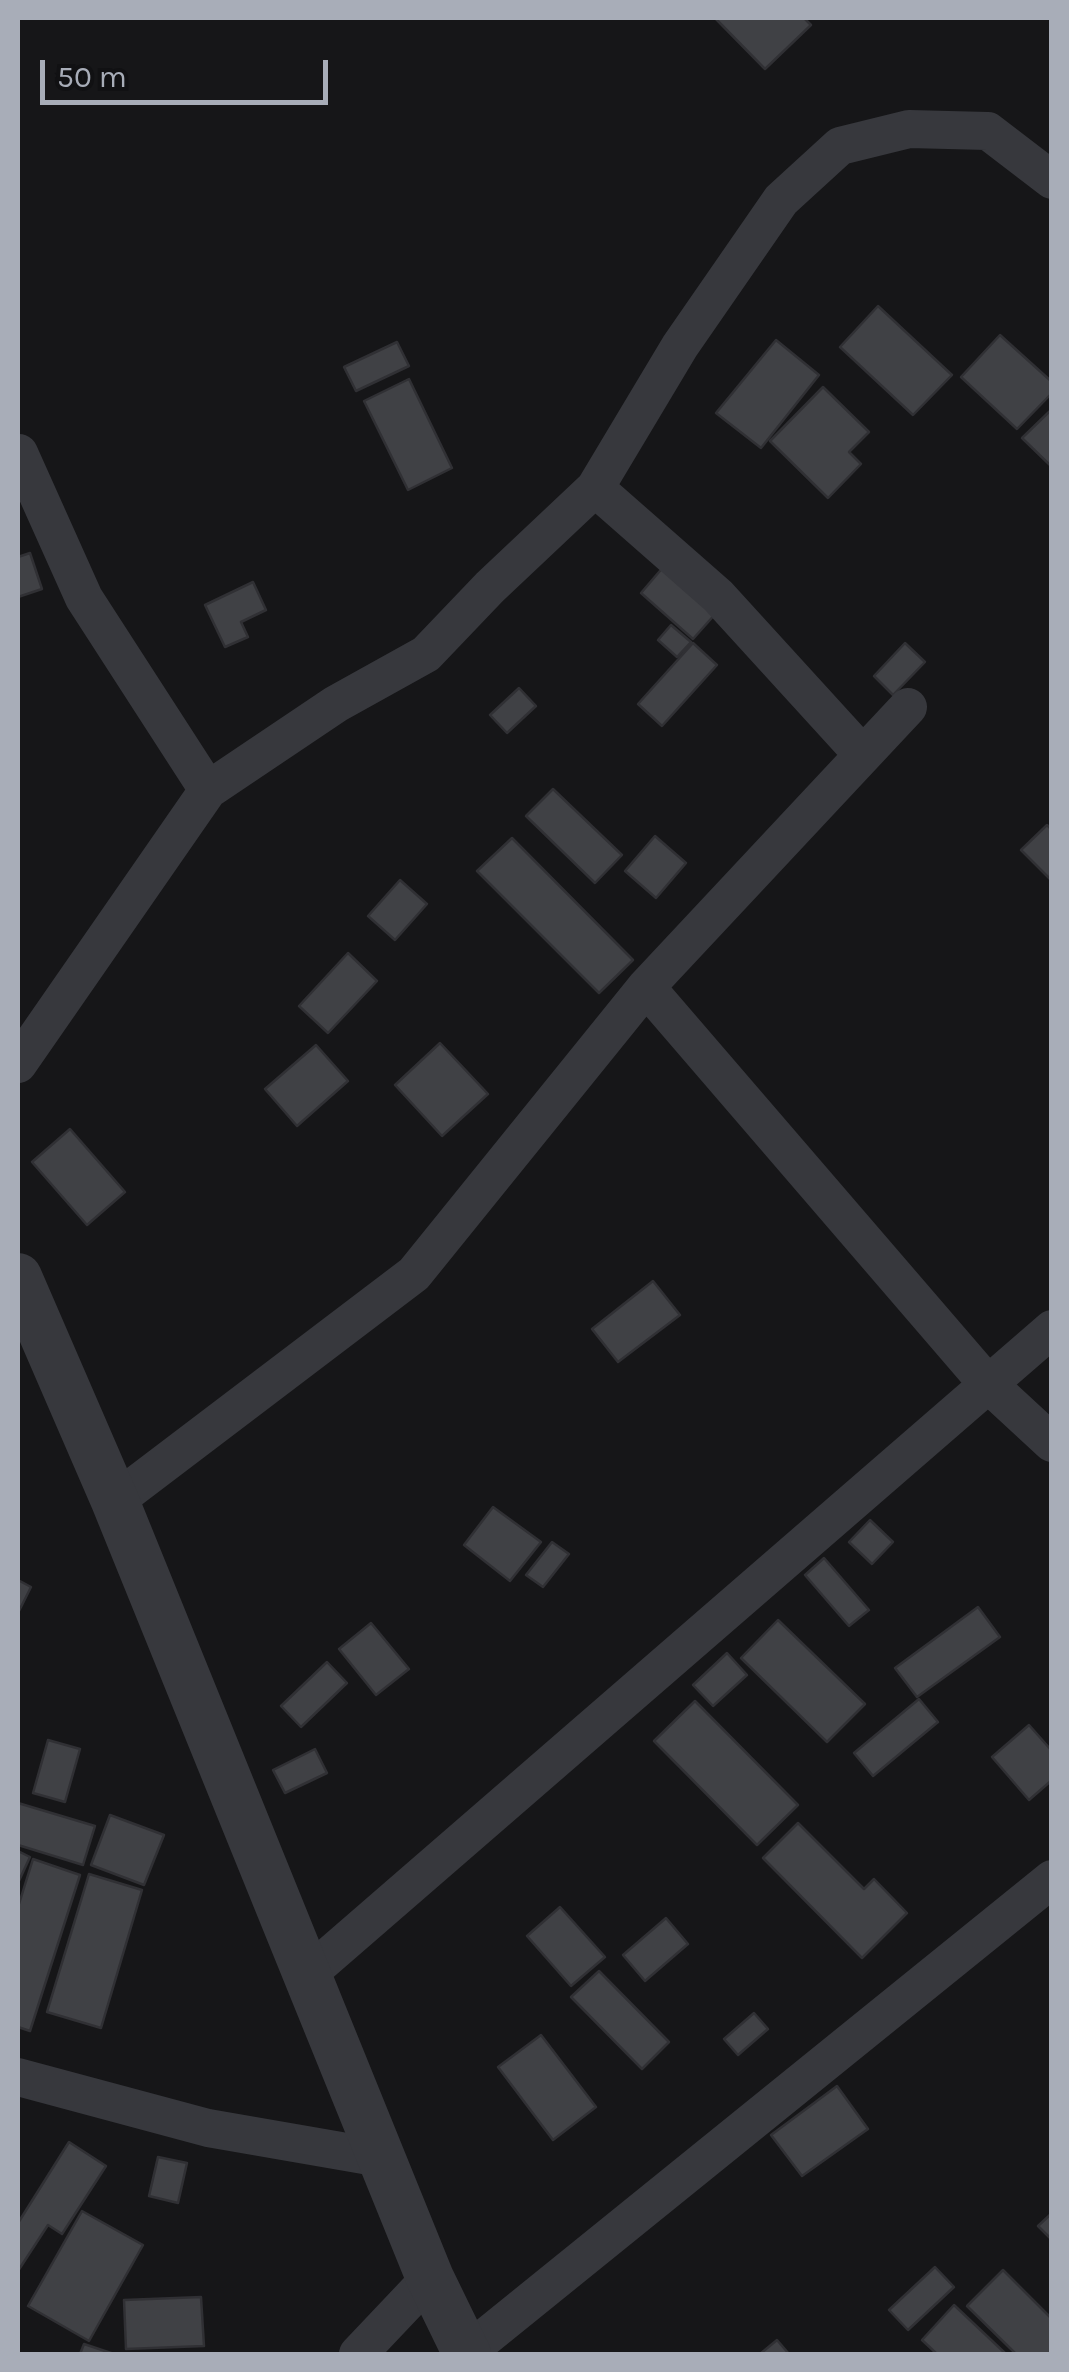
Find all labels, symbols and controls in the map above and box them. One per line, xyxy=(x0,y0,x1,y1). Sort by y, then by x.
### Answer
scale bar xyxy=(45,40,332,102)
text: 50 m xyxy=(57,59,127,95)

